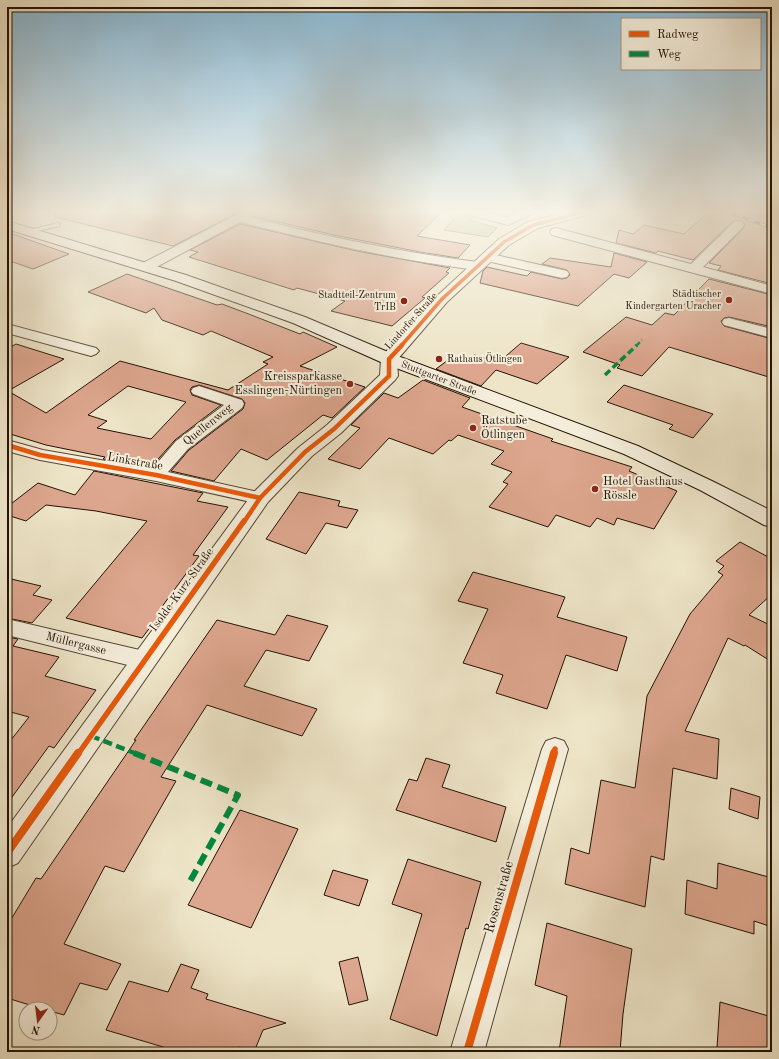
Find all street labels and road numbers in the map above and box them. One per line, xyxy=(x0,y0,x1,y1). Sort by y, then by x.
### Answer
street label: Lindorfer Straße xyxy=(383,290,439,351)
street label: Stuttgarter Straße xyxy=(400,359,479,397)
street label: Quellenweg xyxy=(181,401,235,448)
street label: Linkstraße xyxy=(106,451,164,473)
street label: Isolde-Kurz-Straße xyxy=(148,546,216,634)
street label: Müllergasse xyxy=(45,631,108,657)
street label: Rosenstraße xyxy=(482,859,516,935)

